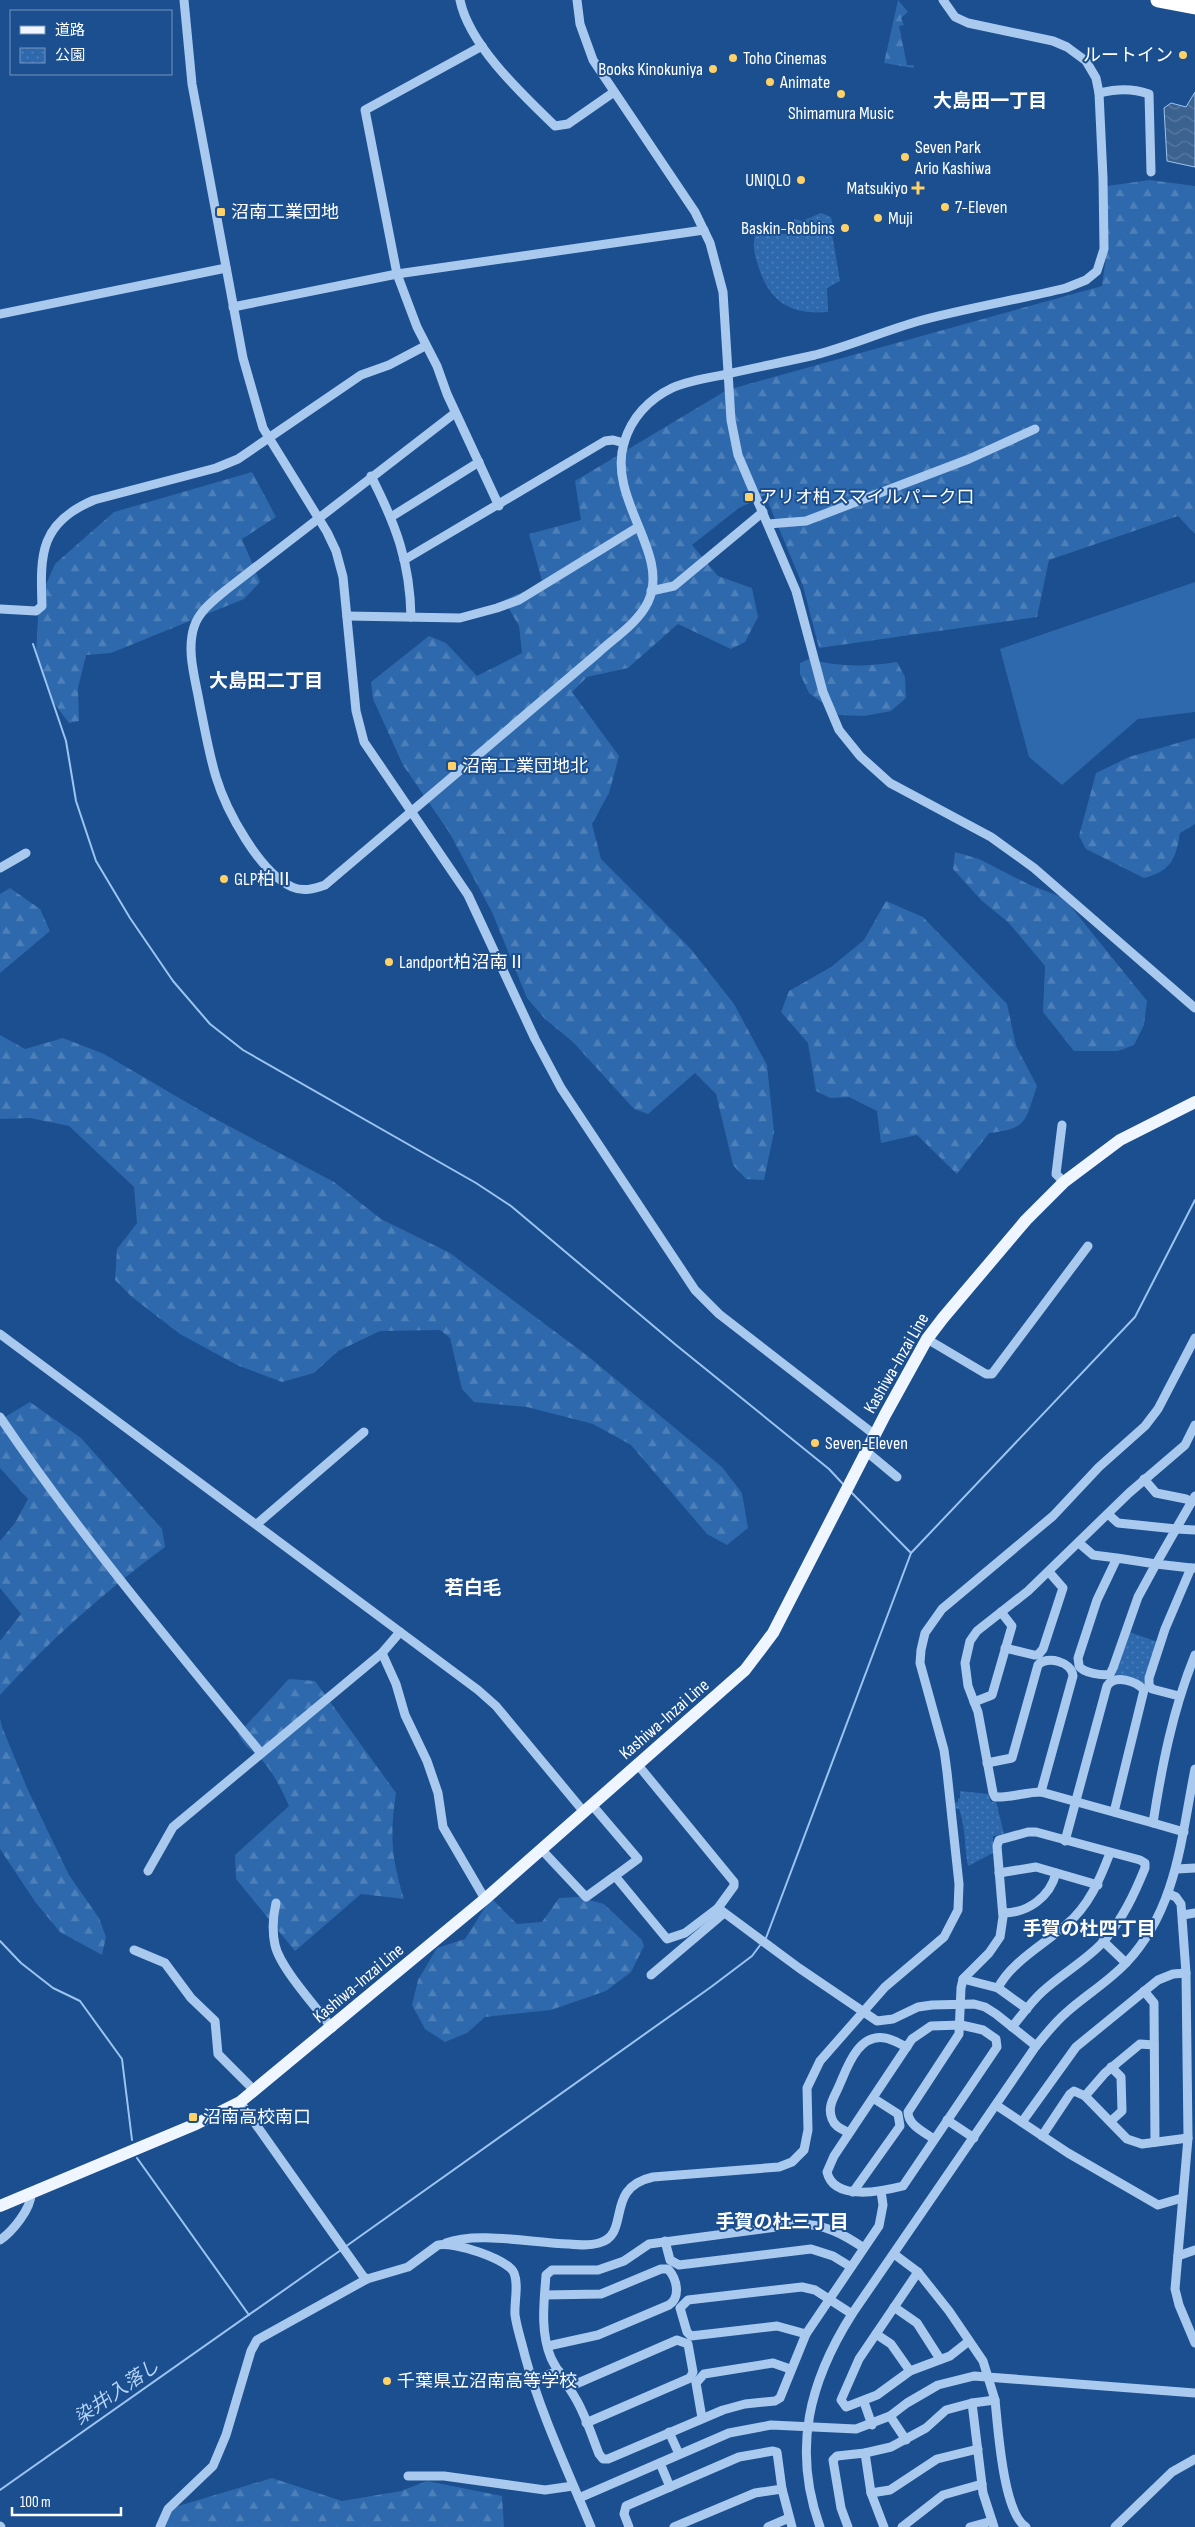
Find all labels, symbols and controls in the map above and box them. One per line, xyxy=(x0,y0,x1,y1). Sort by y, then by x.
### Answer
legend xyxy=(10,10,172,75)
text: 道路 xyxy=(55,21,85,40)
place label: ルートイン xyxy=(1083,45,1173,66)
text: 公園 xyxy=(55,46,85,65)
place label: Toho Cinemas xyxy=(743,48,827,69)
marker: ルートイン xyxy=(1177,49,1189,61)
marker: Toho Cinemas xyxy=(727,52,739,64)
place label: Books Kinokuniya xyxy=(598,59,703,80)
marker: Books Kinokuniya xyxy=(707,63,719,75)
place label: Animate xyxy=(779,72,830,93)
marker: Animate xyxy=(764,76,776,88)
marker: Shimamura Music xyxy=(835,88,847,100)
district label: 大島田一丁目 xyxy=(933,90,1047,113)
place label: Shimamura Music xyxy=(788,103,894,124)
place label: Seven Park Ario Kashiwa xyxy=(914,137,991,179)
marker: Seven Park Ario Kashiwa xyxy=(899,151,911,163)
place label: UNIQLO xyxy=(745,170,791,191)
marker: UNIQLO xyxy=(795,174,807,186)
place label: Matsukiyo xyxy=(847,178,908,199)
marker: Matsukiyo xyxy=(912,182,924,194)
place label: 7-Eleven xyxy=(955,197,1008,218)
marker: 7-Eleven xyxy=(939,201,951,213)
place label: 沼南工業団地 xyxy=(231,202,339,223)
marker: 沼南工業団地 xyxy=(215,206,227,218)
place label: Muji xyxy=(888,208,913,229)
marker: Muji xyxy=(872,212,884,224)
place label: Baskin-Robbins xyxy=(741,218,835,239)
marker: Baskin-Robbins xyxy=(839,222,851,234)
place label: アリオ柏スマイルパーク口 xyxy=(759,487,974,508)
marker: アリオ柏スマイルパーク口 xyxy=(743,491,755,503)
district label: 大島田二丁目 xyxy=(209,670,323,693)
place label: 沼南工業団地北 xyxy=(462,756,588,777)
marker: 沼南工業団地北 xyxy=(446,760,458,772)
place label: GLP柏Ⅱ xyxy=(234,869,293,890)
marker: GLP柏Ⅱ xyxy=(218,873,230,885)
place label: Landport柏沼南Ⅱ xyxy=(399,952,526,973)
marker: Landport柏沼南Ⅱ xyxy=(383,956,395,968)
street label: Kashiwa-Inzai Line xyxy=(859,1310,933,1417)
place label: Seven-Eleven xyxy=(825,1433,908,1454)
marker: Seven-Eleven xyxy=(809,1437,821,1449)
district label: 若白毛 xyxy=(444,1577,502,1600)
street label: Kashiwa-Inzai Line xyxy=(615,1675,713,1764)
district label: 手賀の杜四丁目 xyxy=(1022,1918,1156,1941)
street label: Kashiwa-Inzai Line xyxy=(309,1939,408,2027)
place label: 沼南高校南口 xyxy=(203,2107,311,2128)
marker: 沼南高校南口 xyxy=(187,2111,199,2123)
district label: 手賀の杜三丁目 xyxy=(715,2211,849,2234)
water label: 染井i入落し xyxy=(70,2355,164,2430)
place label: 千葉県立沼南高等学校 xyxy=(397,2371,577,2392)
marker: 千葉県立沼南高等学校 xyxy=(381,2375,393,2387)
scale bar xyxy=(12,2484,121,2516)
text: 100 m xyxy=(20,2493,51,2512)

